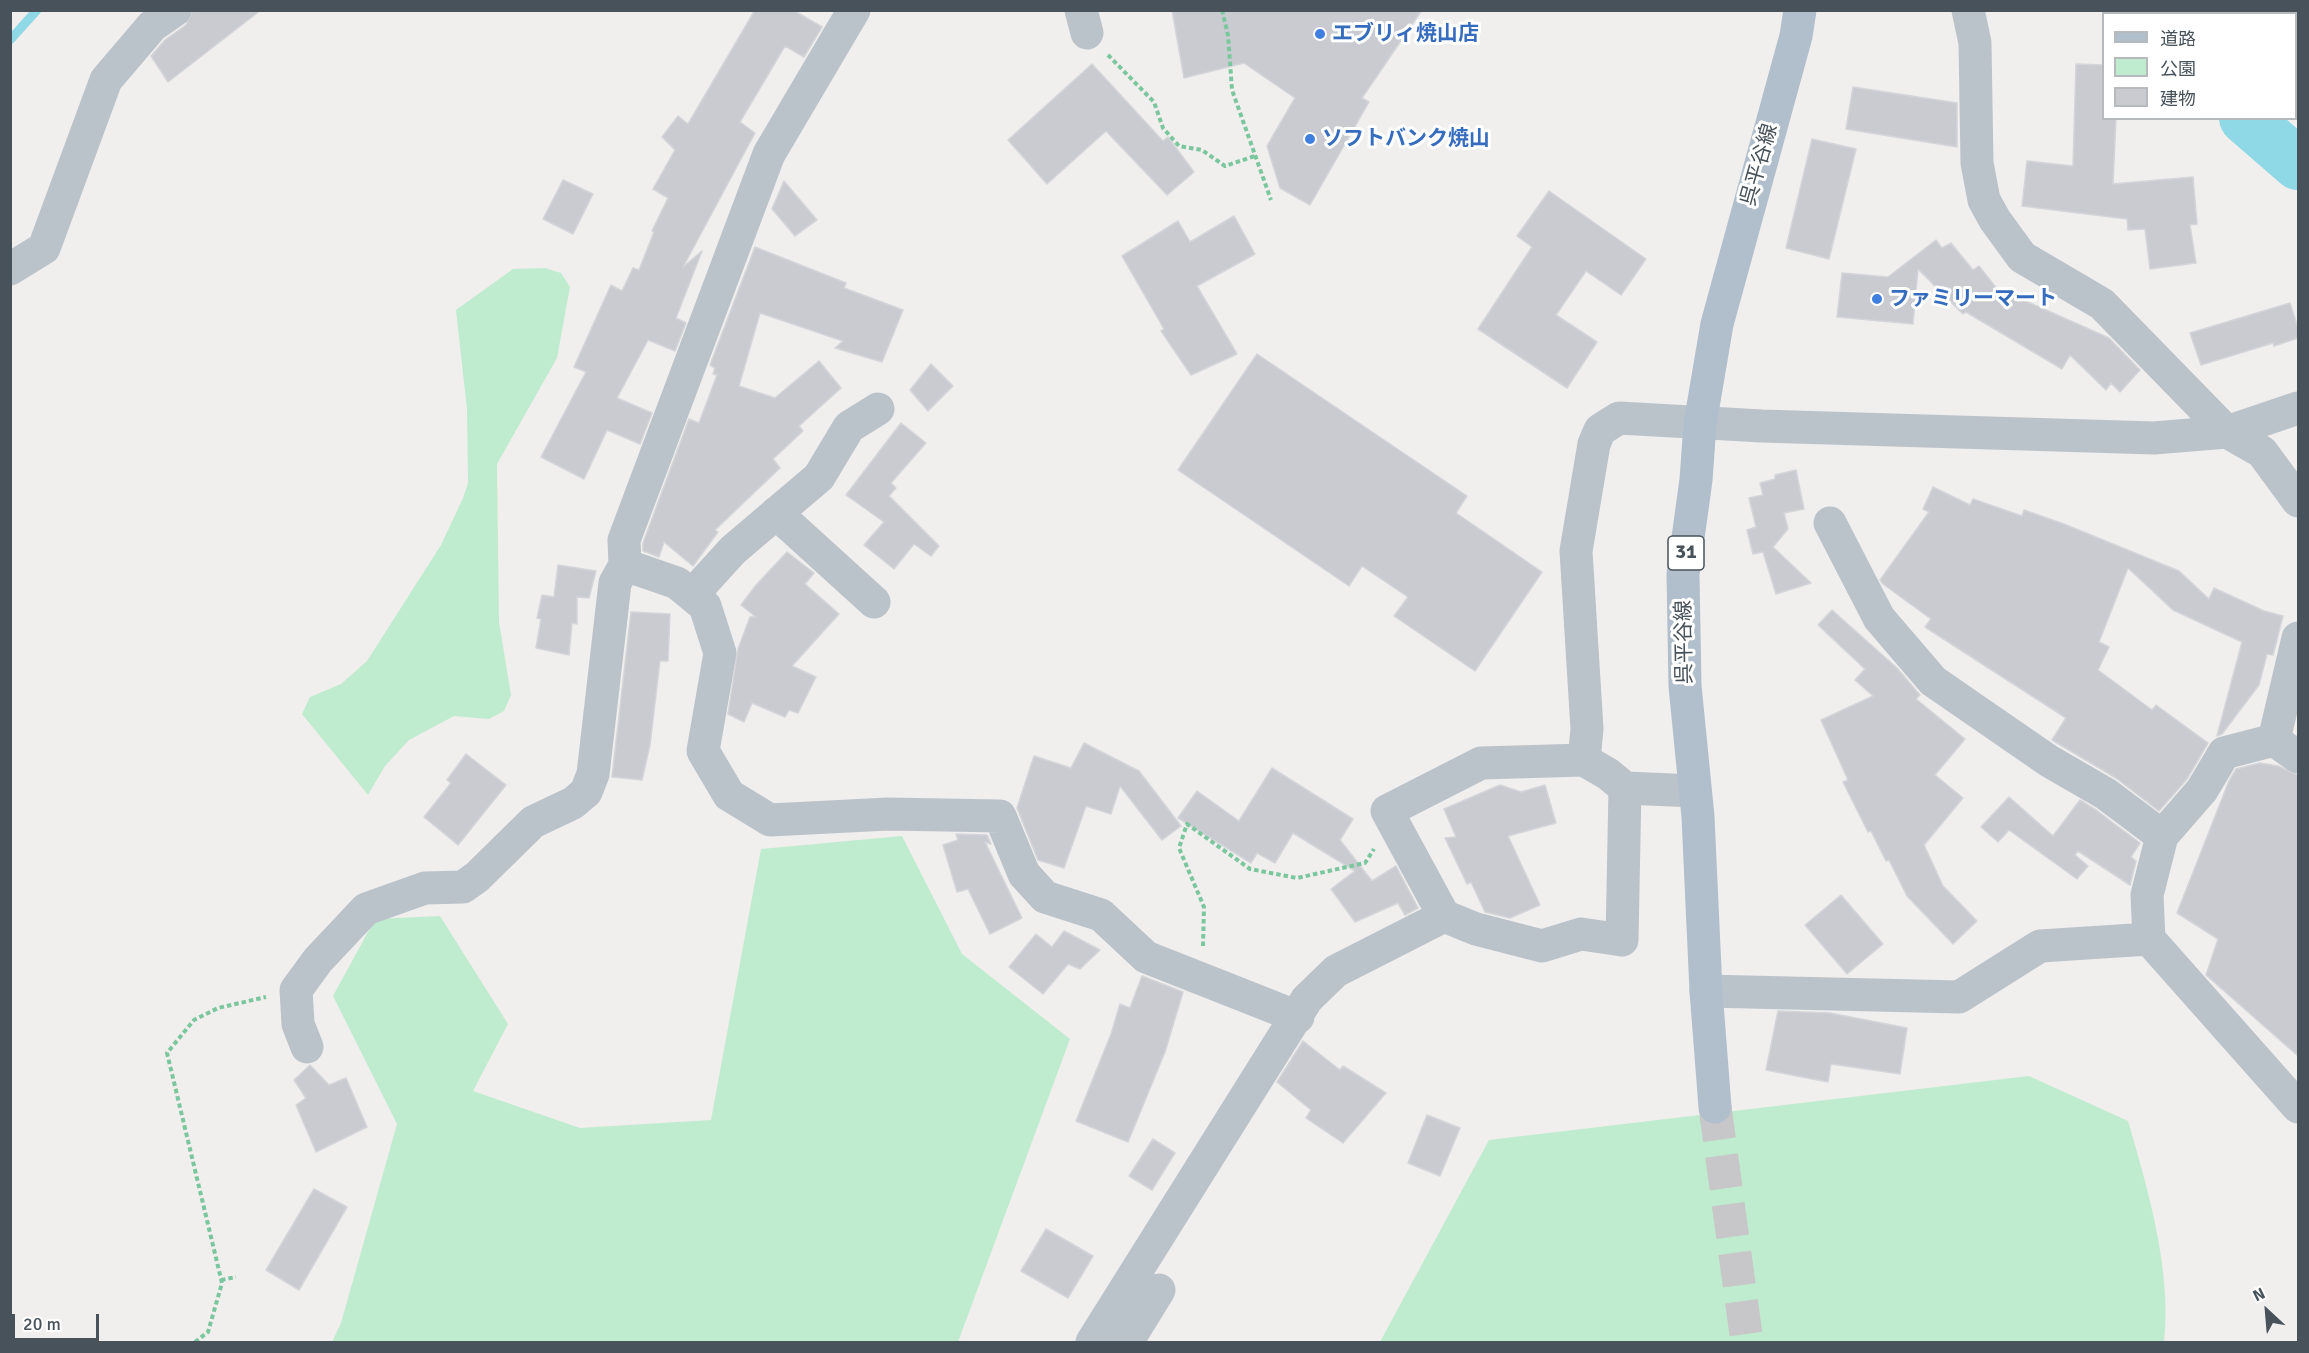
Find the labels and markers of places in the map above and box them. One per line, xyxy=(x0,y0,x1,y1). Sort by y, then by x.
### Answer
place label: エブリィ焼山店 xyxy=(1332,21,1479,47)
marker: エブリィ焼山店 xyxy=(1313,27,1327,41)
place label: ソフトバンク焼山 xyxy=(1322,126,1490,152)
marker: ソフトバンク焼山 xyxy=(1303,132,1317,146)
place label: ファミリーマート xyxy=(1889,286,2057,312)
marker: ファミリーマート xyxy=(1870,292,1884,306)

